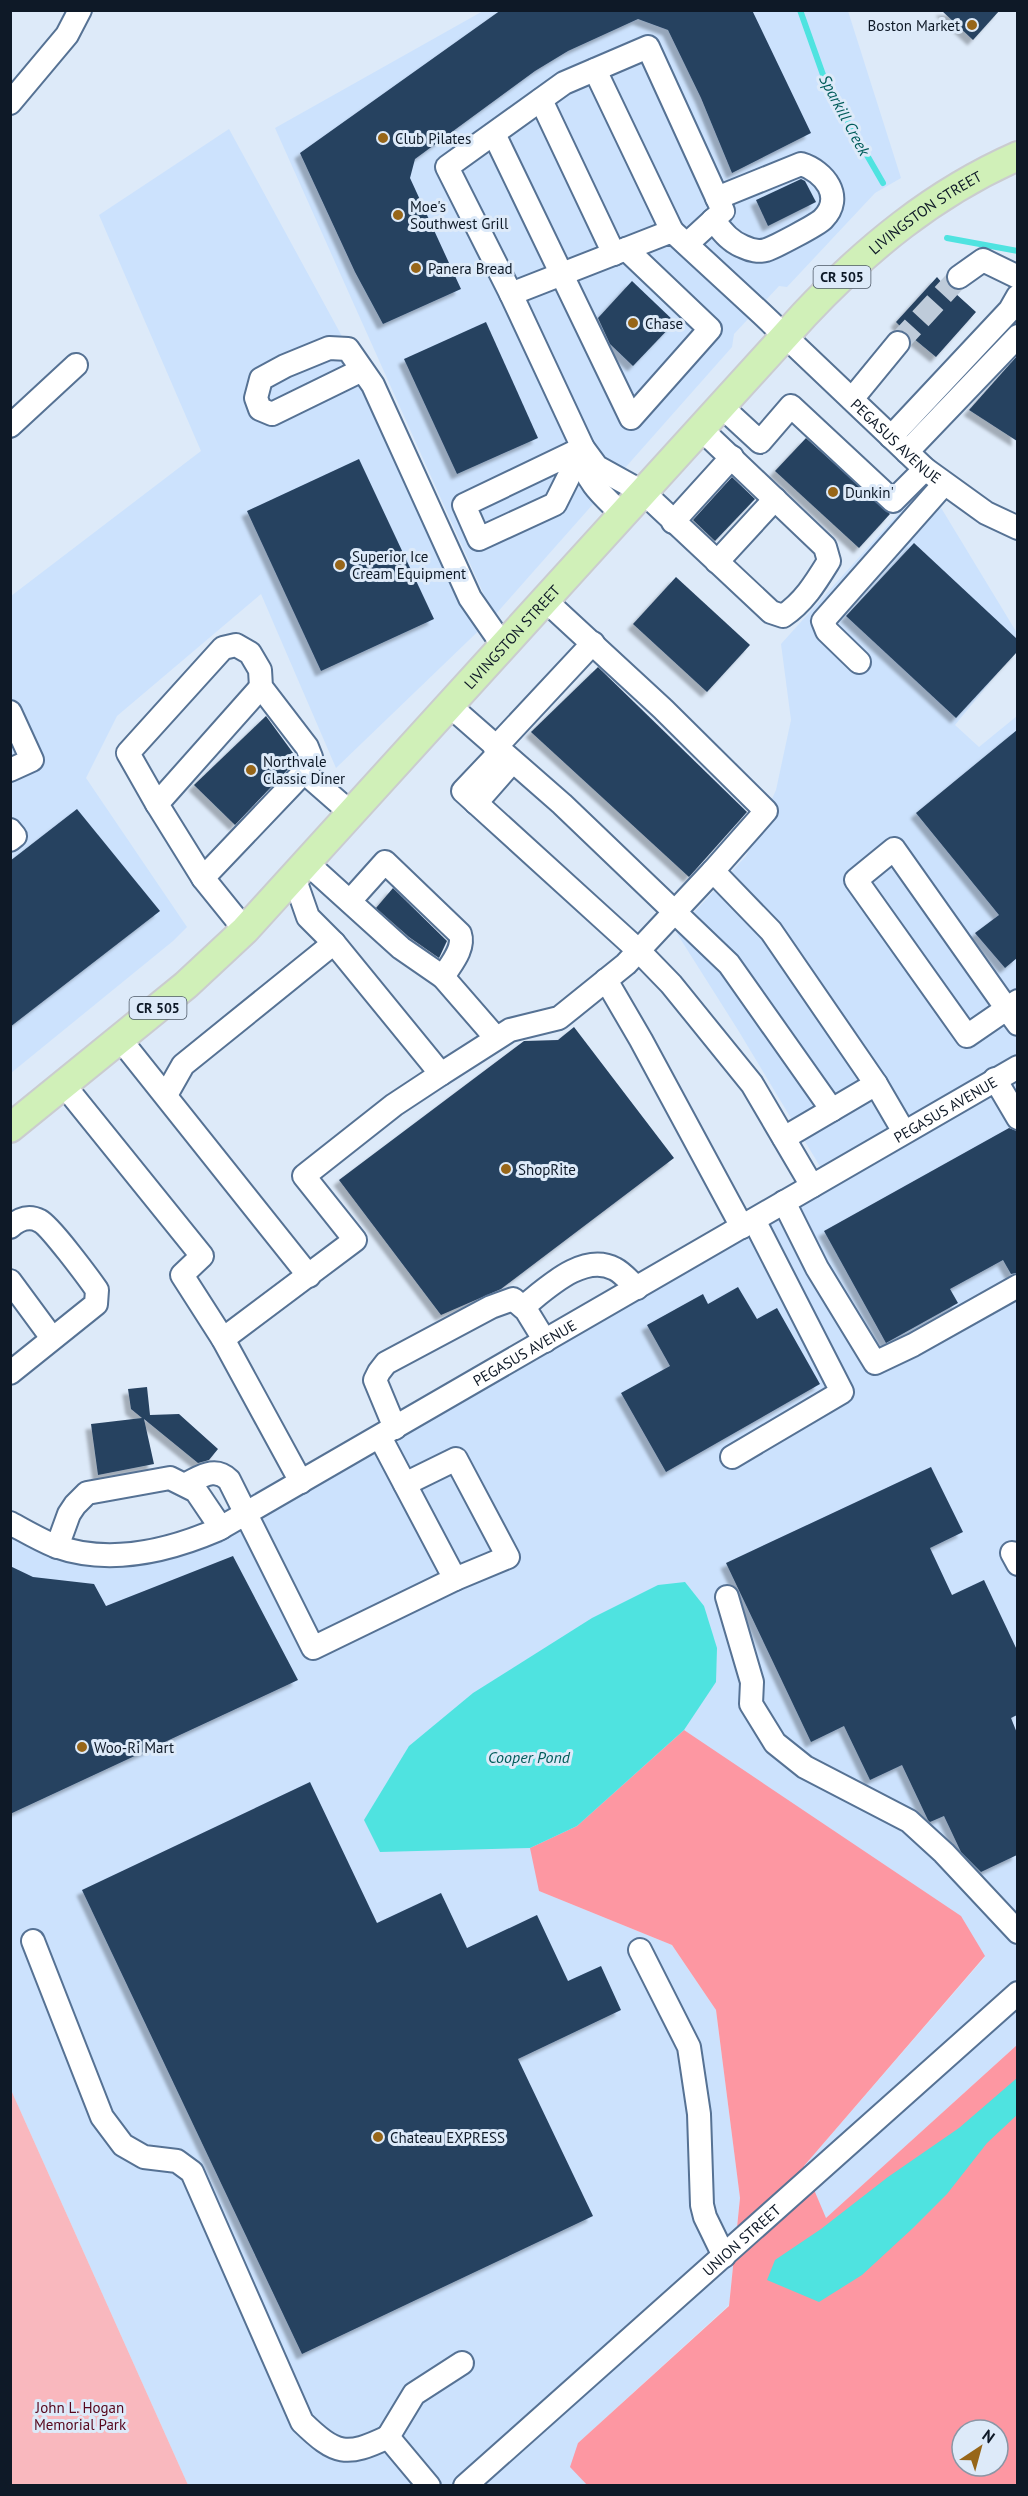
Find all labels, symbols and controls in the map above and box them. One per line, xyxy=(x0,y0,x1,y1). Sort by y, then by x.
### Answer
place label: Boston Market xyxy=(868,16,960,35)
marker: Boston Market xyxy=(965,18,979,32)
water label: Sparkill Creek xyxy=(815,71,875,160)
place label: Club Pilates xyxy=(395,129,471,148)
marker: Club Pilates xyxy=(376,131,390,145)
street label: LIVINGSTON STREET xyxy=(864,166,985,258)
place label: Moe's Southwest Grill xyxy=(410,197,509,233)
marker: Moe's Southwest Grill xyxy=(391,208,405,222)
place label: Panera Bread xyxy=(428,259,513,278)
marker: Panera Bread xyxy=(409,261,423,275)
road number: CR 505 xyxy=(814,266,870,288)
place label: Chase xyxy=(645,314,683,333)
marker: Chase xyxy=(626,316,640,330)
street label: PEGASUS AVENUE xyxy=(847,394,945,487)
place label: Dunkin' xyxy=(845,483,894,502)
marker: Dunkin' xyxy=(826,485,840,499)
place label: Superior Ice Cream Equipment xyxy=(352,547,466,583)
marker: Superior Ice Cream Equipment xyxy=(333,558,347,572)
street label: LIVINGSTON STREET xyxy=(460,580,564,692)
place label: Northvale Classic Diner xyxy=(263,752,345,788)
marker: Northvale Classic Diner xyxy=(244,763,258,777)
road number: CR 505 xyxy=(130,997,186,1019)
street label: PEGASUS AVENUE xyxy=(890,1072,1000,1147)
place label: ShopRite xyxy=(518,1160,576,1179)
marker: ShopRite xyxy=(499,1162,513,1176)
street label: PEGASUS AVENUE xyxy=(469,1315,579,1390)
place label: Woo-Ri Mart xyxy=(94,1738,174,1757)
marker: Woo-Ri Mart xyxy=(75,1740,89,1754)
water label: Cooper Pond xyxy=(488,1747,571,1767)
place label: Chateau EXPRESS xyxy=(390,2128,505,2147)
marker: Chateau EXPRESS xyxy=(371,2130,385,2144)
street label: UNION STREET xyxy=(698,2200,785,2280)
park label: John L. Hogan Memorial Park xyxy=(34,2398,127,2434)
north arrow xyxy=(950,2418,1010,2478)
text: N xyxy=(979,2425,999,2447)

